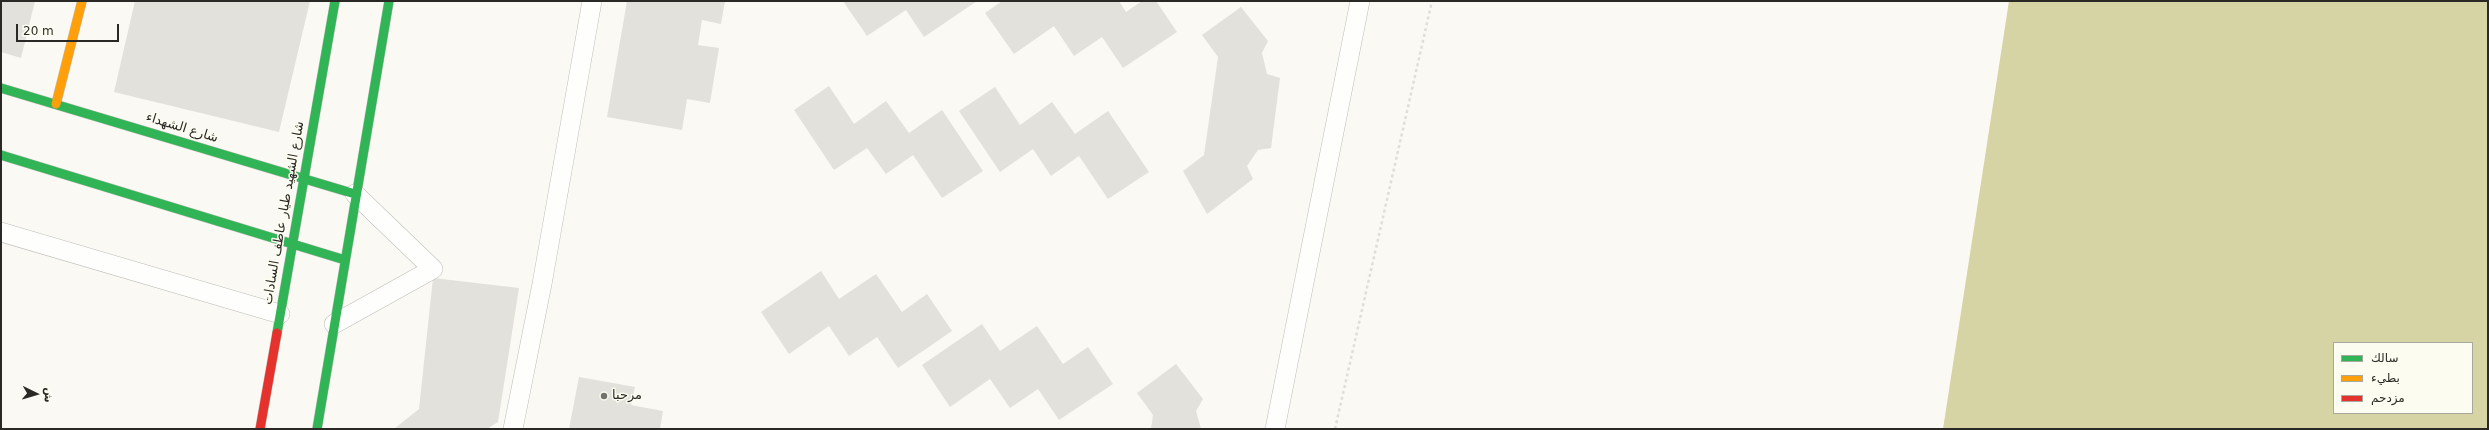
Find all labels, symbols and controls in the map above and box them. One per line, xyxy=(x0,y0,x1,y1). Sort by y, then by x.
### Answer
scale bar xyxy=(18,16,121,42)
text: 20 m xyxy=(23,24,54,38)
street label: شارع الشهداء xyxy=(144,110,220,146)
street label: شارع الشهيد طيار عاطف السادات xyxy=(260,120,308,306)
legend xyxy=(2333,342,2473,414)
text: سالك xyxy=(2371,351,2398,365)
text: بطيء xyxy=(2371,371,2400,385)
north arrow xyxy=(16,374,56,414)
text: ش xyxy=(41,387,56,403)
place label: مرحبا xyxy=(612,388,642,404)
marker: مرحبا xyxy=(599,391,609,401)
text: مزدحم xyxy=(2371,391,2405,405)

